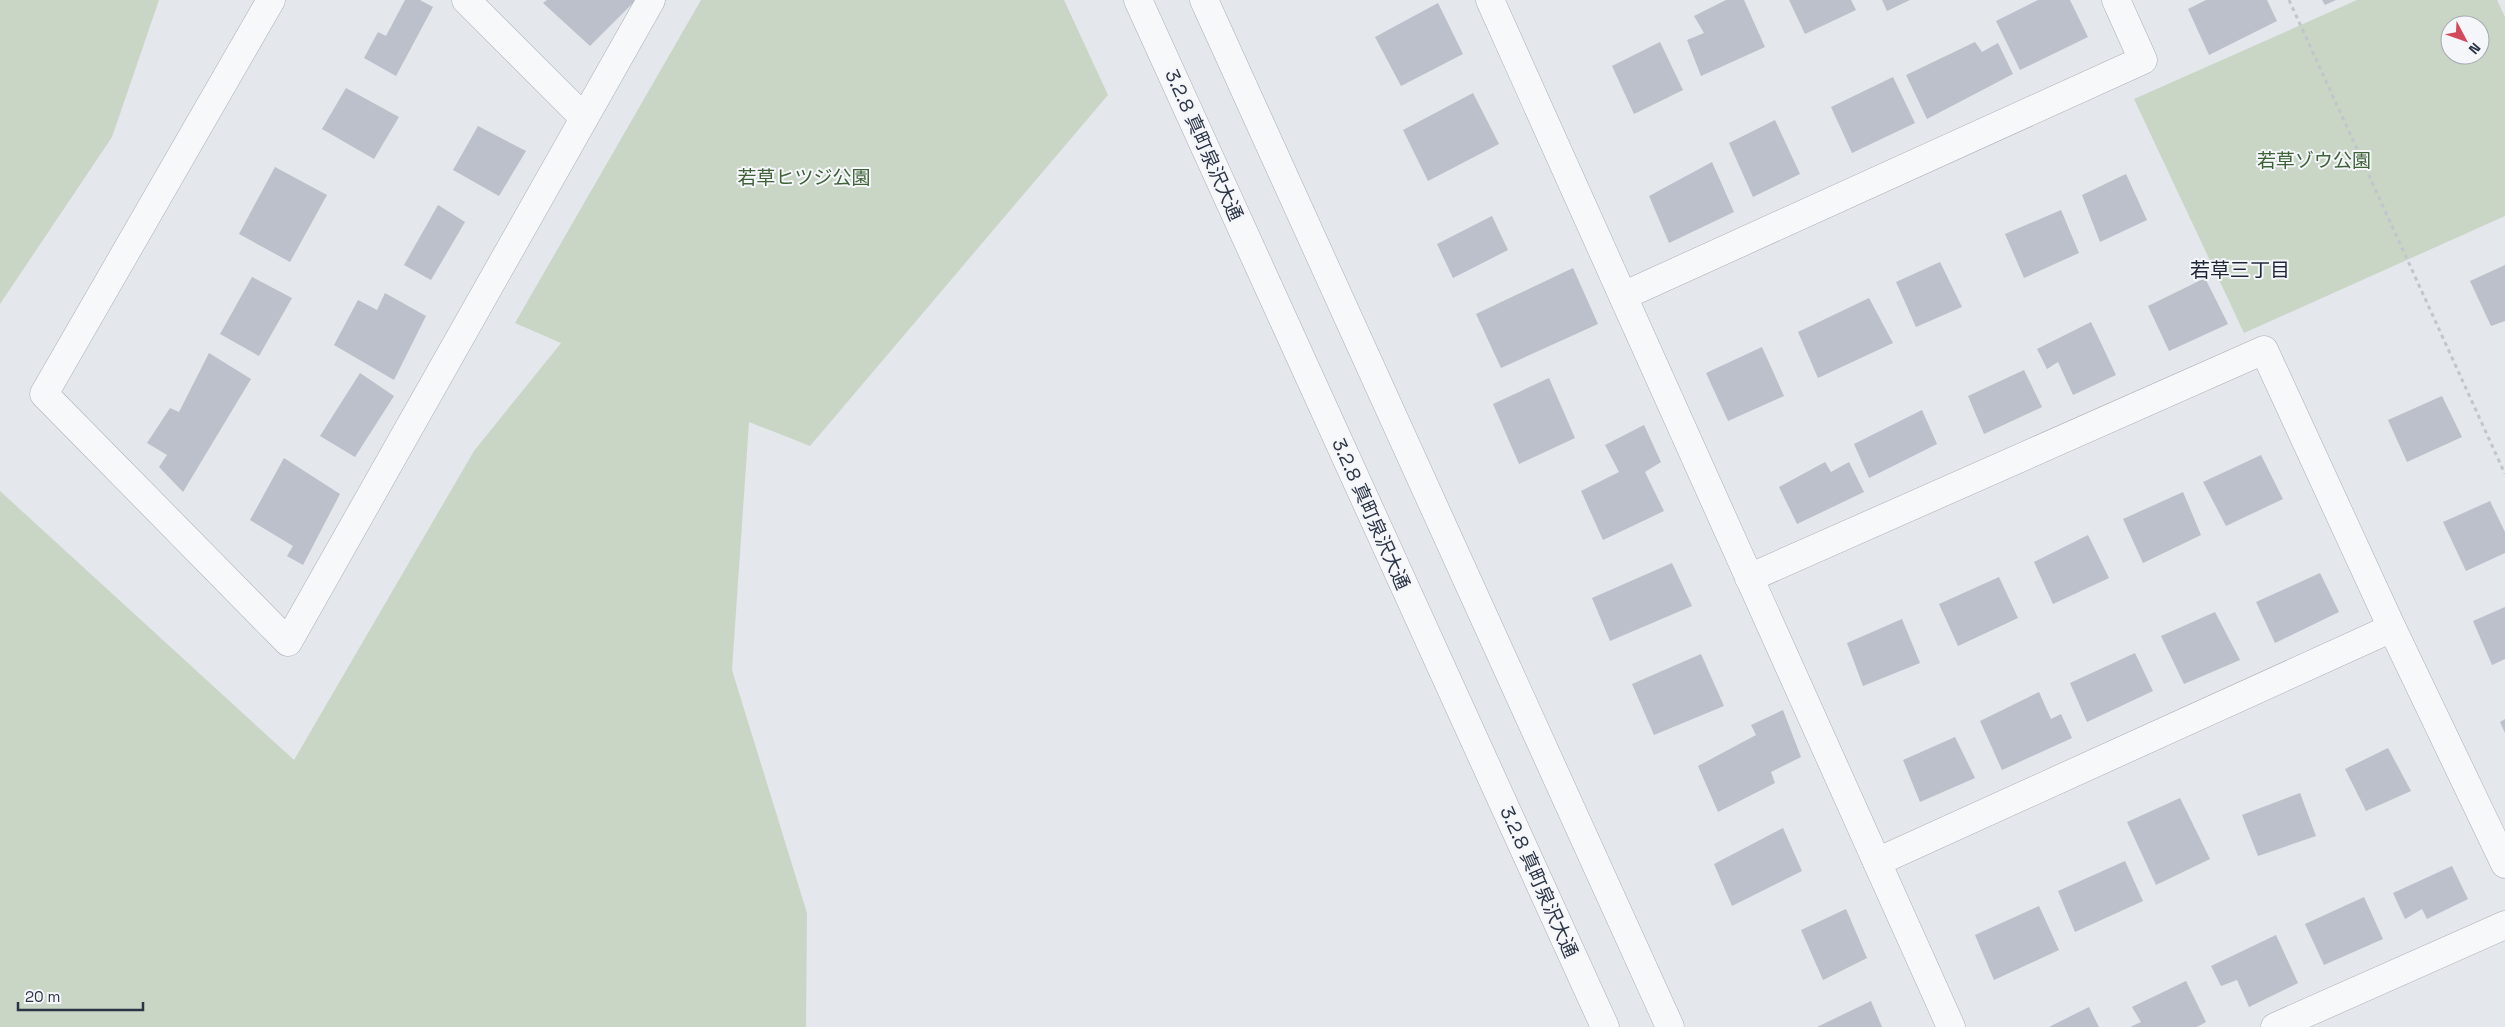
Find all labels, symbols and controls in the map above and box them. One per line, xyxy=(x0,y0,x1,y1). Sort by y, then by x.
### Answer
north arrow xyxy=(2440,15,2490,65)
text: N xyxy=(2465,39,2485,58)
street label: 3.2.8 真町泉沢大通 xyxy=(1159,65,1249,225)
park label: 若草ゾウ公園 xyxy=(2257,148,2371,173)
park label: 若草ヒツジ公園 xyxy=(737,165,871,190)
district label: 若草三丁目 xyxy=(2190,257,2290,283)
street label: 3.2.8 真町泉沢大通 xyxy=(1326,434,1416,594)
street label: 3.2.8 真町泉沢大通 xyxy=(1494,802,1584,962)
scale bar xyxy=(18,980,142,1012)
text: 20 m xyxy=(25,987,60,1006)

